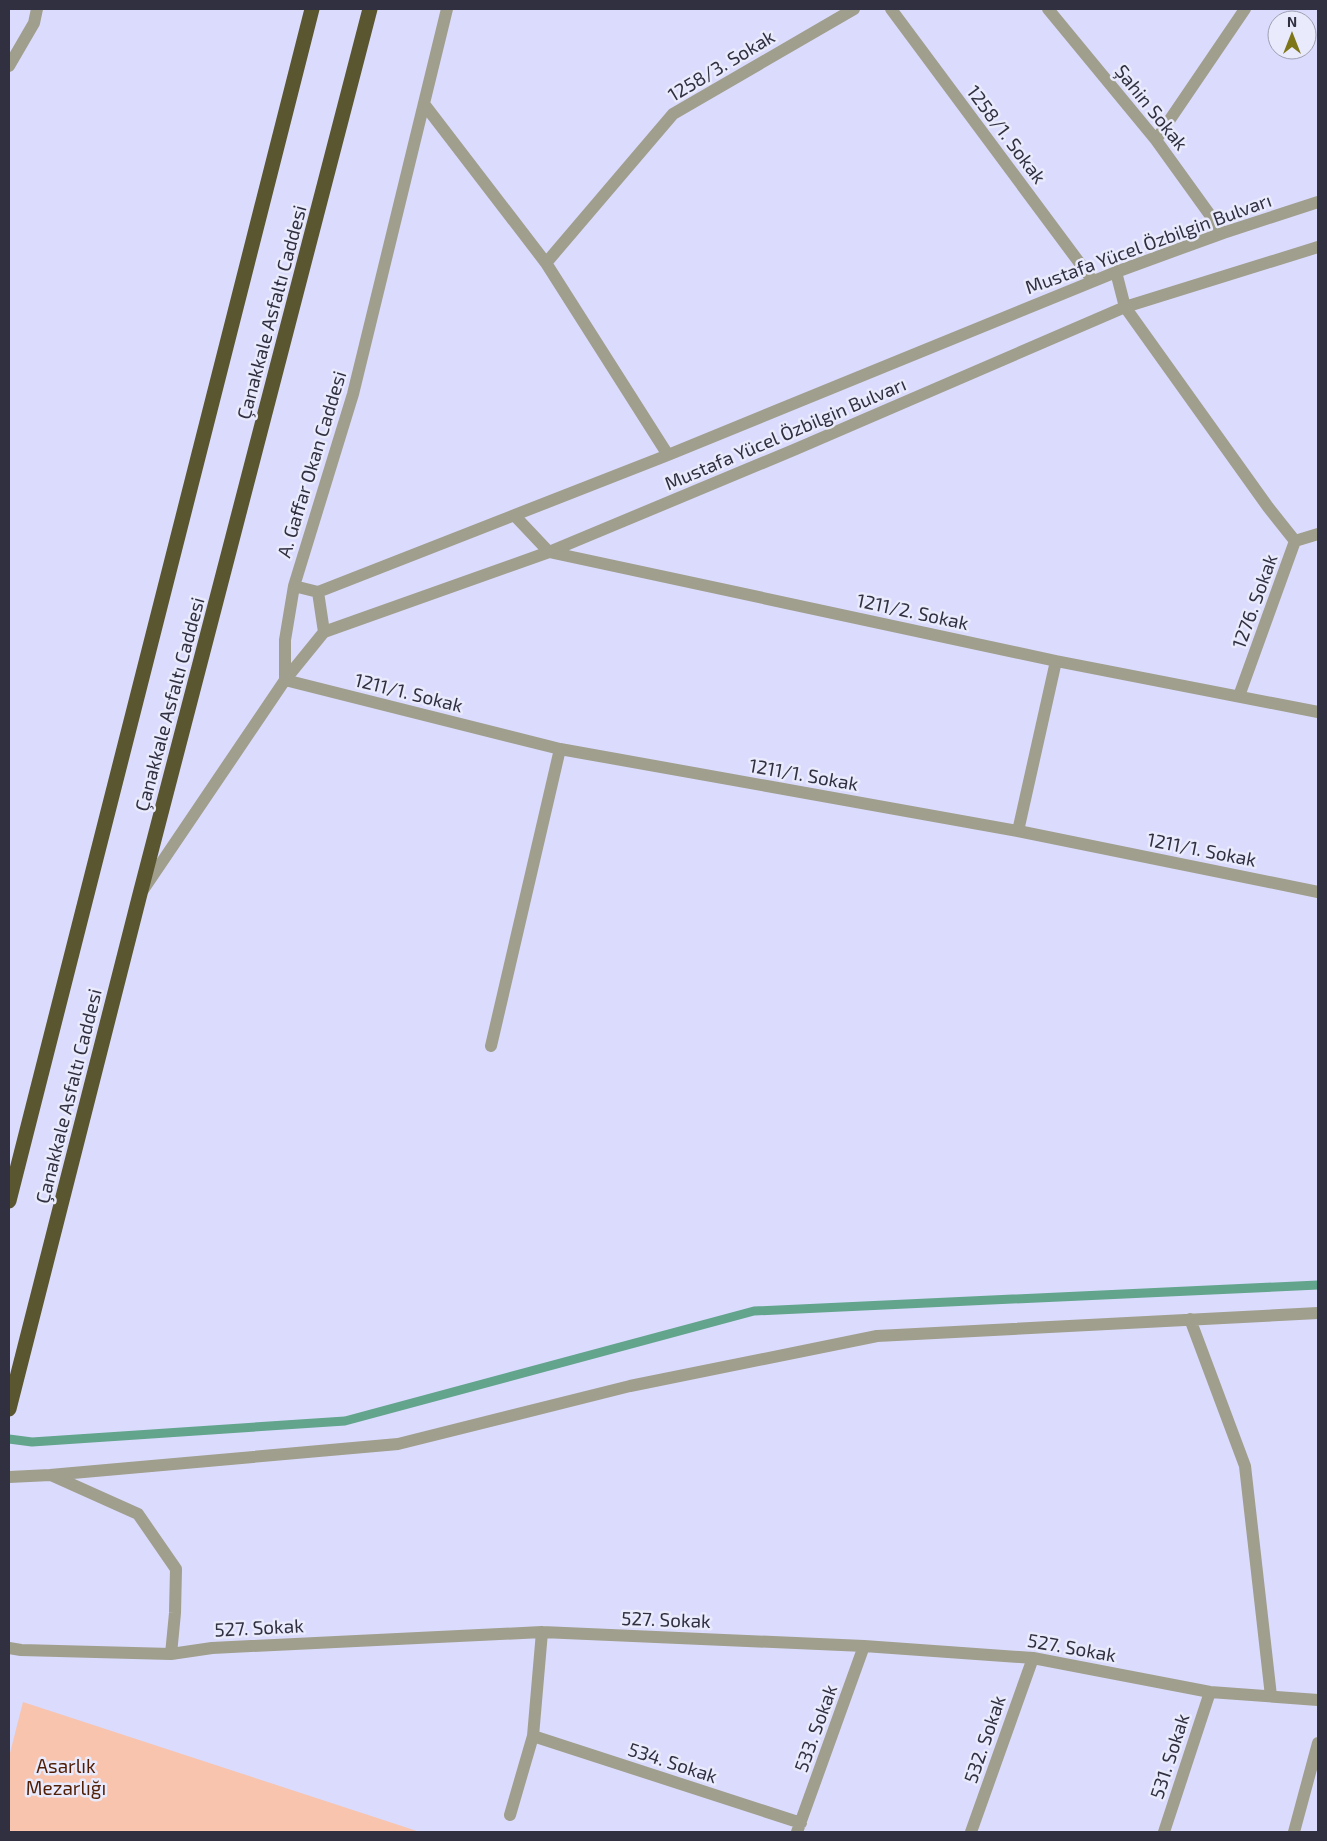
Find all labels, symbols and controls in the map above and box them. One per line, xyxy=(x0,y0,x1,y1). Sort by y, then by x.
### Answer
north arrow xyxy=(1267,10,1317,60)
text: N xyxy=(1287,13,1297,30)
street label: 1258/3. Sokak xyxy=(664,24,779,106)
street label: Şahin Sokak xyxy=(1110,60,1194,155)
street label: 1258/1. Sokak xyxy=(963,80,1052,188)
street label: Mustafa Yücel Özbilgin Bulvarı xyxy=(1022,188,1274,298)
street label: Çanakkale Asfaltı Caddesi xyxy=(231,202,312,422)
street label: A. Gaffar Okan Caddesi xyxy=(272,368,350,560)
street label: Mustafa Yücel Özbilgin Bulvarı xyxy=(661,372,909,494)
street label: 1276. Sokak xyxy=(1226,550,1282,651)
street label: 1211/2. Sokak xyxy=(855,588,971,634)
street label: Çanakkale Asfaltı Caddesi xyxy=(129,594,210,814)
street label: 1211/1. Sokak xyxy=(353,667,466,717)
street label: 1211/1. Sokak xyxy=(748,753,861,795)
street label: 1211/1. Sokak xyxy=(1146,827,1259,871)
street label: Çanakkale Asfaltı Caddesi xyxy=(30,986,107,1206)
street label: 527. Sokak xyxy=(621,1606,711,1632)
street label: 527. Sokak xyxy=(214,1613,305,1641)
street label: 527. Sokak xyxy=(1026,1628,1118,1666)
street label: 533. Sokak xyxy=(789,1681,842,1775)
street label: 532. Sokak xyxy=(958,1692,1010,1786)
street label: 531. Sokak xyxy=(1144,1710,1194,1801)
street label: 534. Sokak xyxy=(626,1737,721,1787)
park label: Asarlık Mezarlığı xyxy=(26,1754,106,1799)

